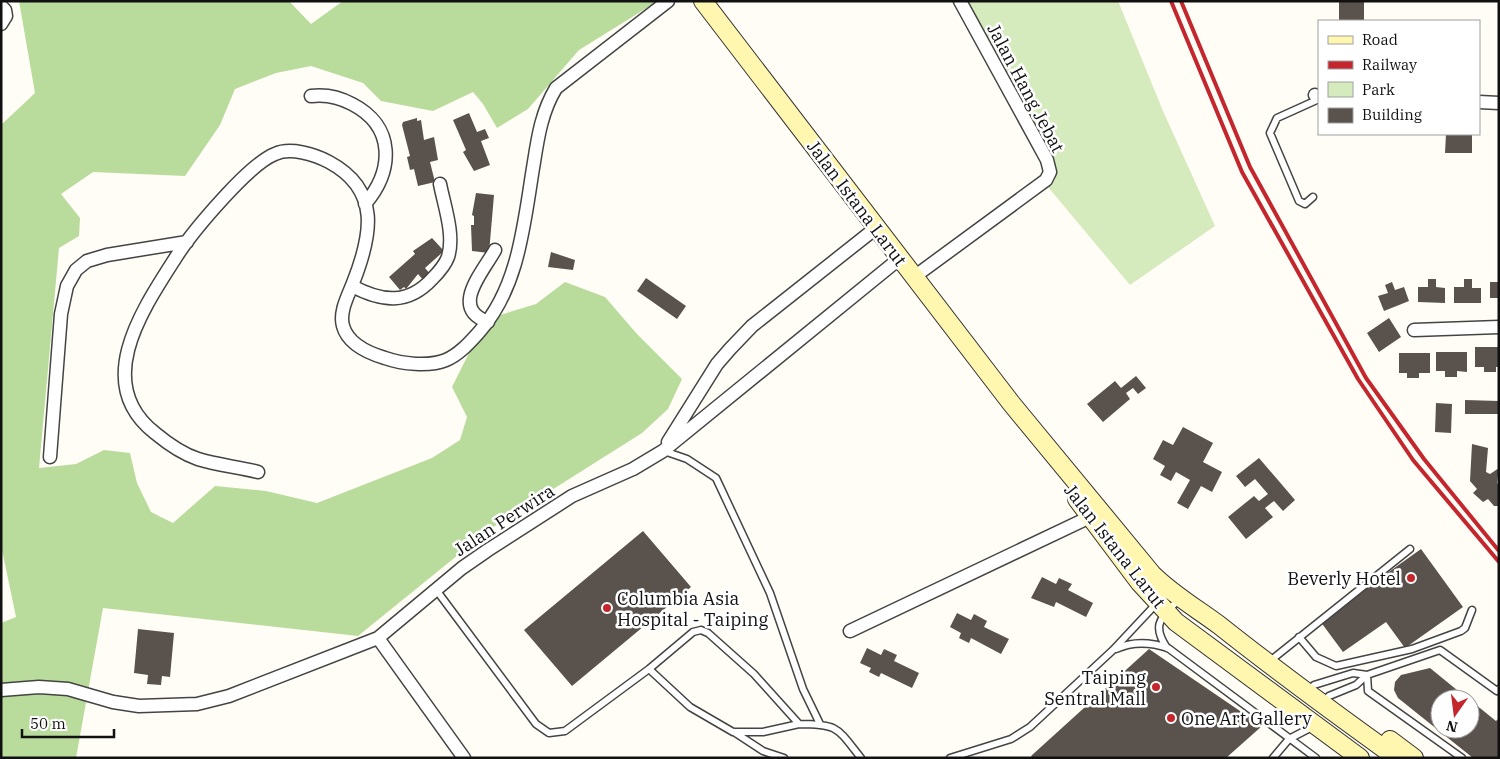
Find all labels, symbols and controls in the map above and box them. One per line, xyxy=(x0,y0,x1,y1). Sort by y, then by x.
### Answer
street label: Jalan Hang Jebat xyxy=(982,19,1070,157)
legend xyxy=(1318,20,1480,135)
text: Road xyxy=(1362,30,1398,49)
text: Railway xyxy=(1362,55,1417,74)
text: Park xyxy=(1362,80,1395,99)
text: Building xyxy=(1362,105,1422,124)
street label: Jalan Istana Larut xyxy=(802,135,912,271)
street label: Jalan Perwira xyxy=(449,479,559,561)
street label: Jalan Istana Larut xyxy=(1059,479,1171,613)
place label: Beverly Hotel xyxy=(1287,567,1401,590)
marker: Beverly Hotel xyxy=(1405,572,1417,584)
place label: Columbia Asia Hospital - Taiping xyxy=(617,587,769,631)
marker: Columbia Asia Hospital - Taiping xyxy=(601,602,613,614)
place label: Taiping Sentral Mall xyxy=(1044,666,1146,710)
marker: Taiping Sentral Mall xyxy=(1150,681,1162,693)
north arrow xyxy=(1430,689,1480,739)
scale bar xyxy=(22,706,115,738)
place label: One Art Gallery xyxy=(1181,707,1312,730)
marker: One Art Gallery xyxy=(1165,712,1177,724)
text: 50 m xyxy=(30,714,66,733)
text: N xyxy=(1444,717,1459,737)

